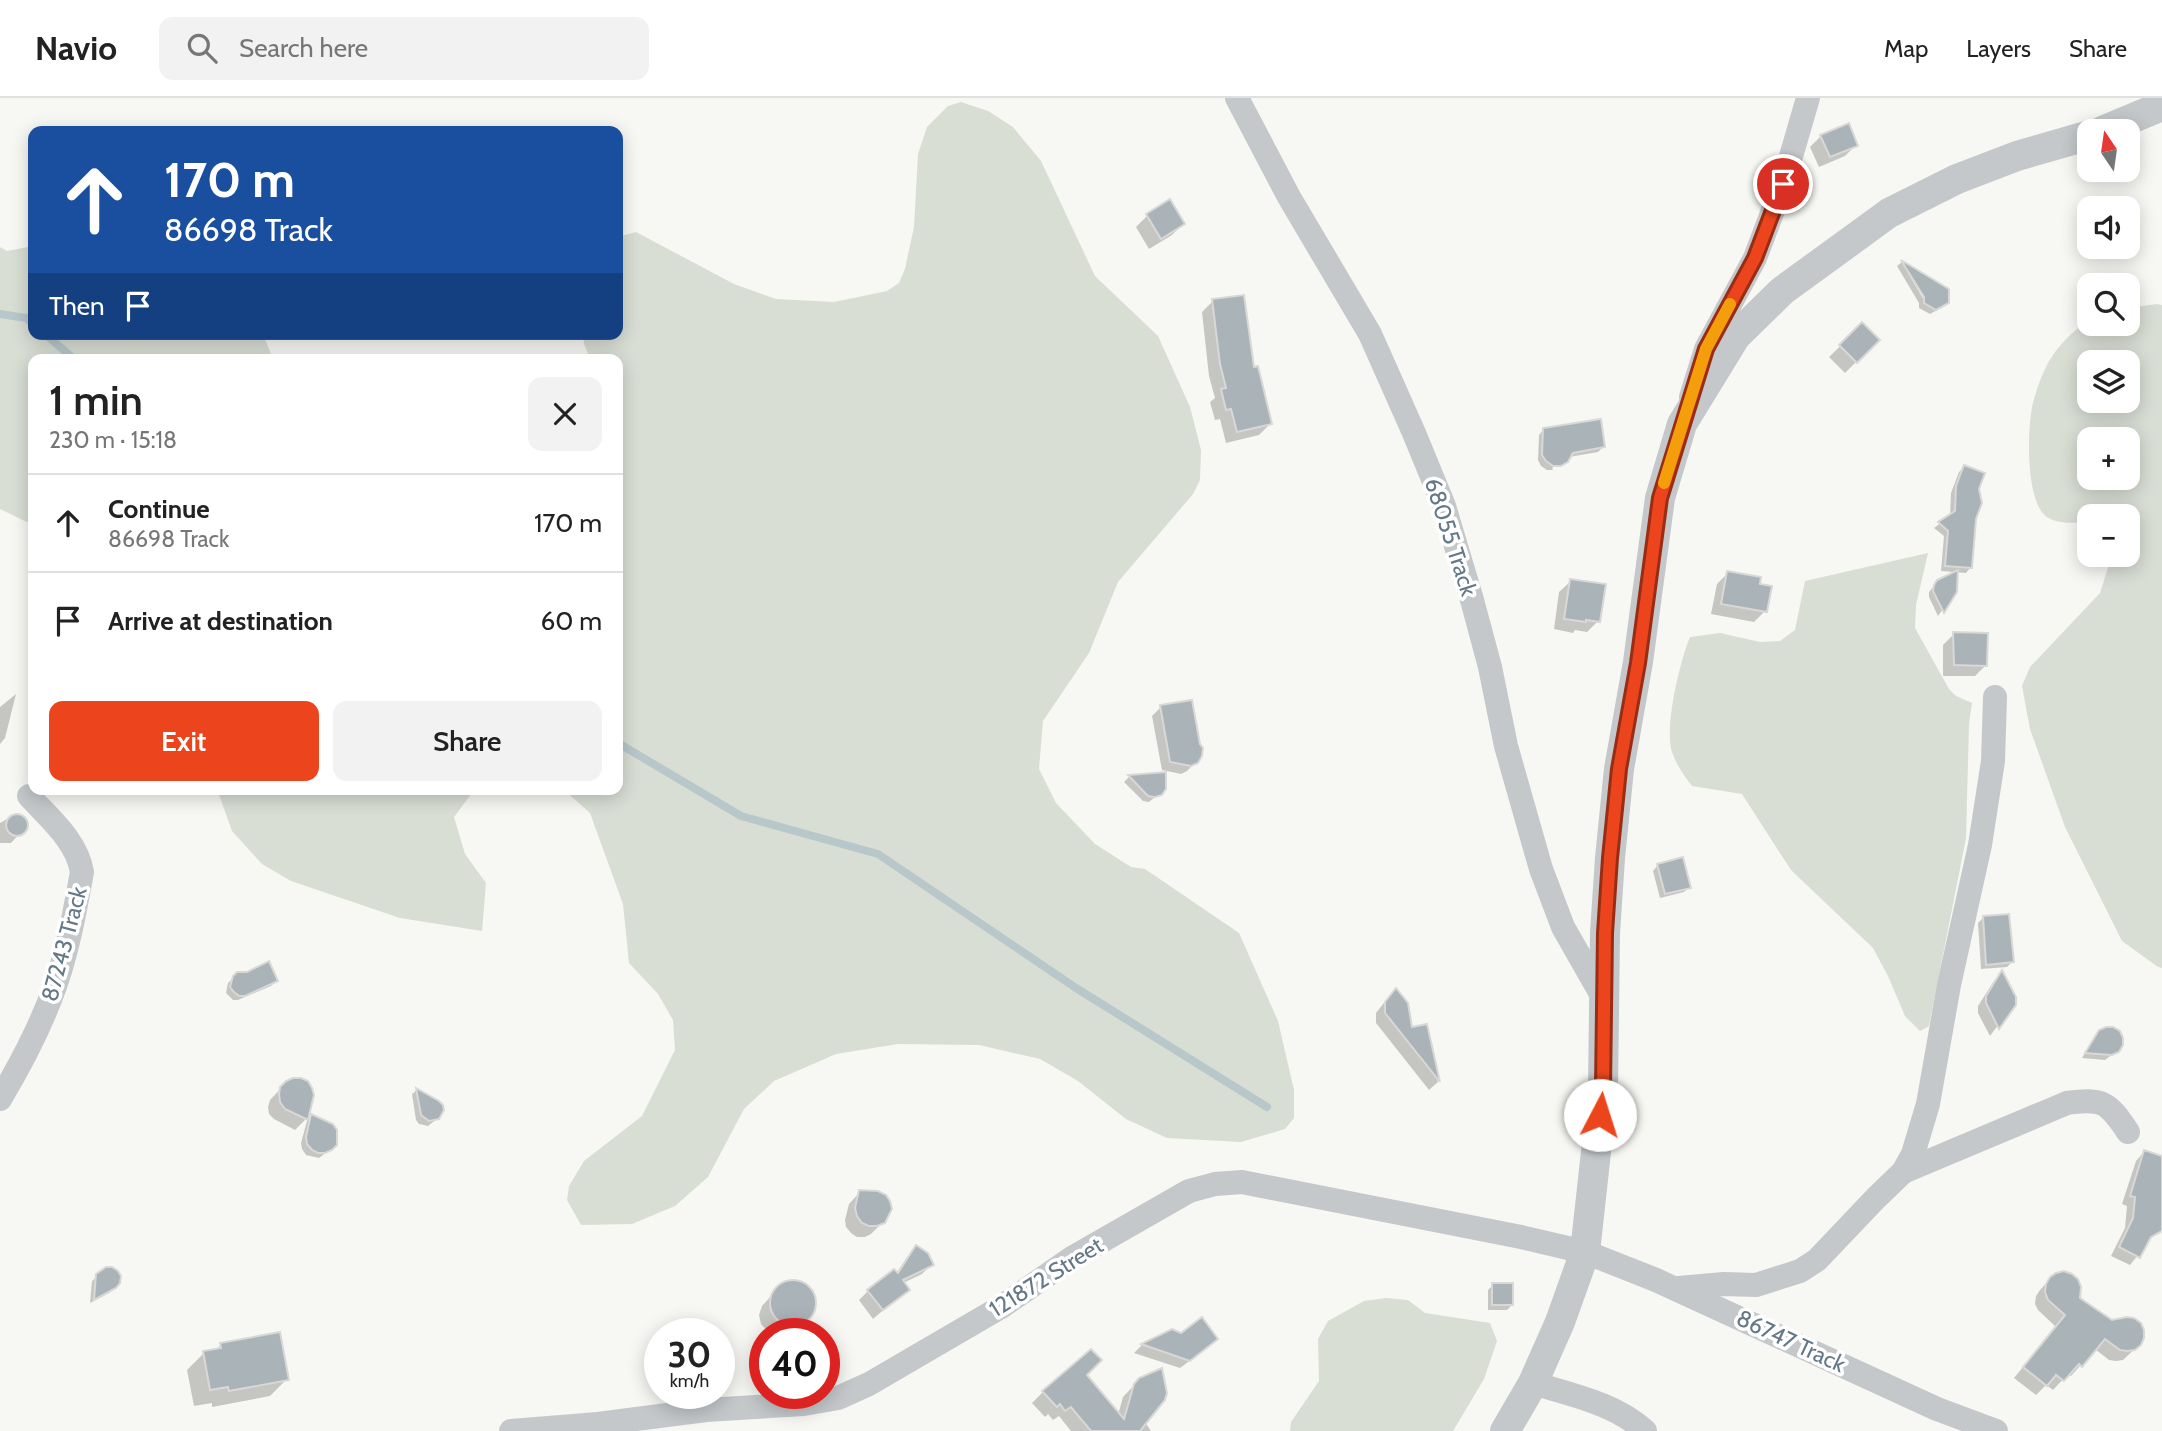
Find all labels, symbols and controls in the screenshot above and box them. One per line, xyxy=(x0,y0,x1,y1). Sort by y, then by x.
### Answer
search box xyxy=(159,17,649,80)
text: Navio xyxy=(35,28,117,68)
icon: search xyxy=(183,29,221,67)
text: Search here xyxy=(239,32,368,64)
text: Map xyxy=(1884,34,1928,63)
text: Layers xyxy=(1966,34,2031,63)
text: Share xyxy=(2069,34,2127,63)
north arrow xyxy=(2077,119,2140,182)
map controls xyxy=(2077,119,2140,567)
text: 170 m xyxy=(164,150,295,209)
icon: ahead xyxy=(49,154,140,245)
pin xyxy=(1753,154,1813,214)
icon: arrive xyxy=(1764,165,1802,203)
button: sound xyxy=(2077,196,2140,259)
text: 86698 Track xyxy=(164,210,333,249)
button: search xyxy=(2077,273,2140,336)
icon: arrive xyxy=(119,287,157,325)
text: Then xyxy=(49,290,105,322)
button: layers xyxy=(2077,350,2140,413)
text: 1 min xyxy=(49,374,143,426)
button: close xyxy=(528,377,602,451)
text: 230 m · 15:18 xyxy=(49,426,177,454)
button: + xyxy=(2077,427,2140,490)
street label: 68055 Track xyxy=(1419,475,1483,600)
text: Continue xyxy=(108,493,210,525)
icon: ahead xyxy=(49,504,87,542)
button: − xyxy=(2077,504,2140,567)
text: 170 m xyxy=(534,507,602,539)
text: 86698 Track xyxy=(108,525,229,553)
icon: arrive xyxy=(49,602,87,640)
text: Arrive at destination xyxy=(108,605,333,637)
text: 60 m xyxy=(540,605,602,637)
button: Exit xyxy=(49,701,319,781)
button: Share xyxy=(333,701,602,781)
street label: 87243 Track xyxy=(35,883,93,1004)
position arrow xyxy=(1563,1078,1637,1152)
street label: 121872 Street xyxy=(984,1231,1108,1323)
street label: 86747 Track xyxy=(1732,1304,1850,1379)
speed limit sign: 40 xyxy=(749,1318,840,1409)
text: 30 xyxy=(668,1333,711,1376)
text: km/h xyxy=(670,1370,709,1392)

